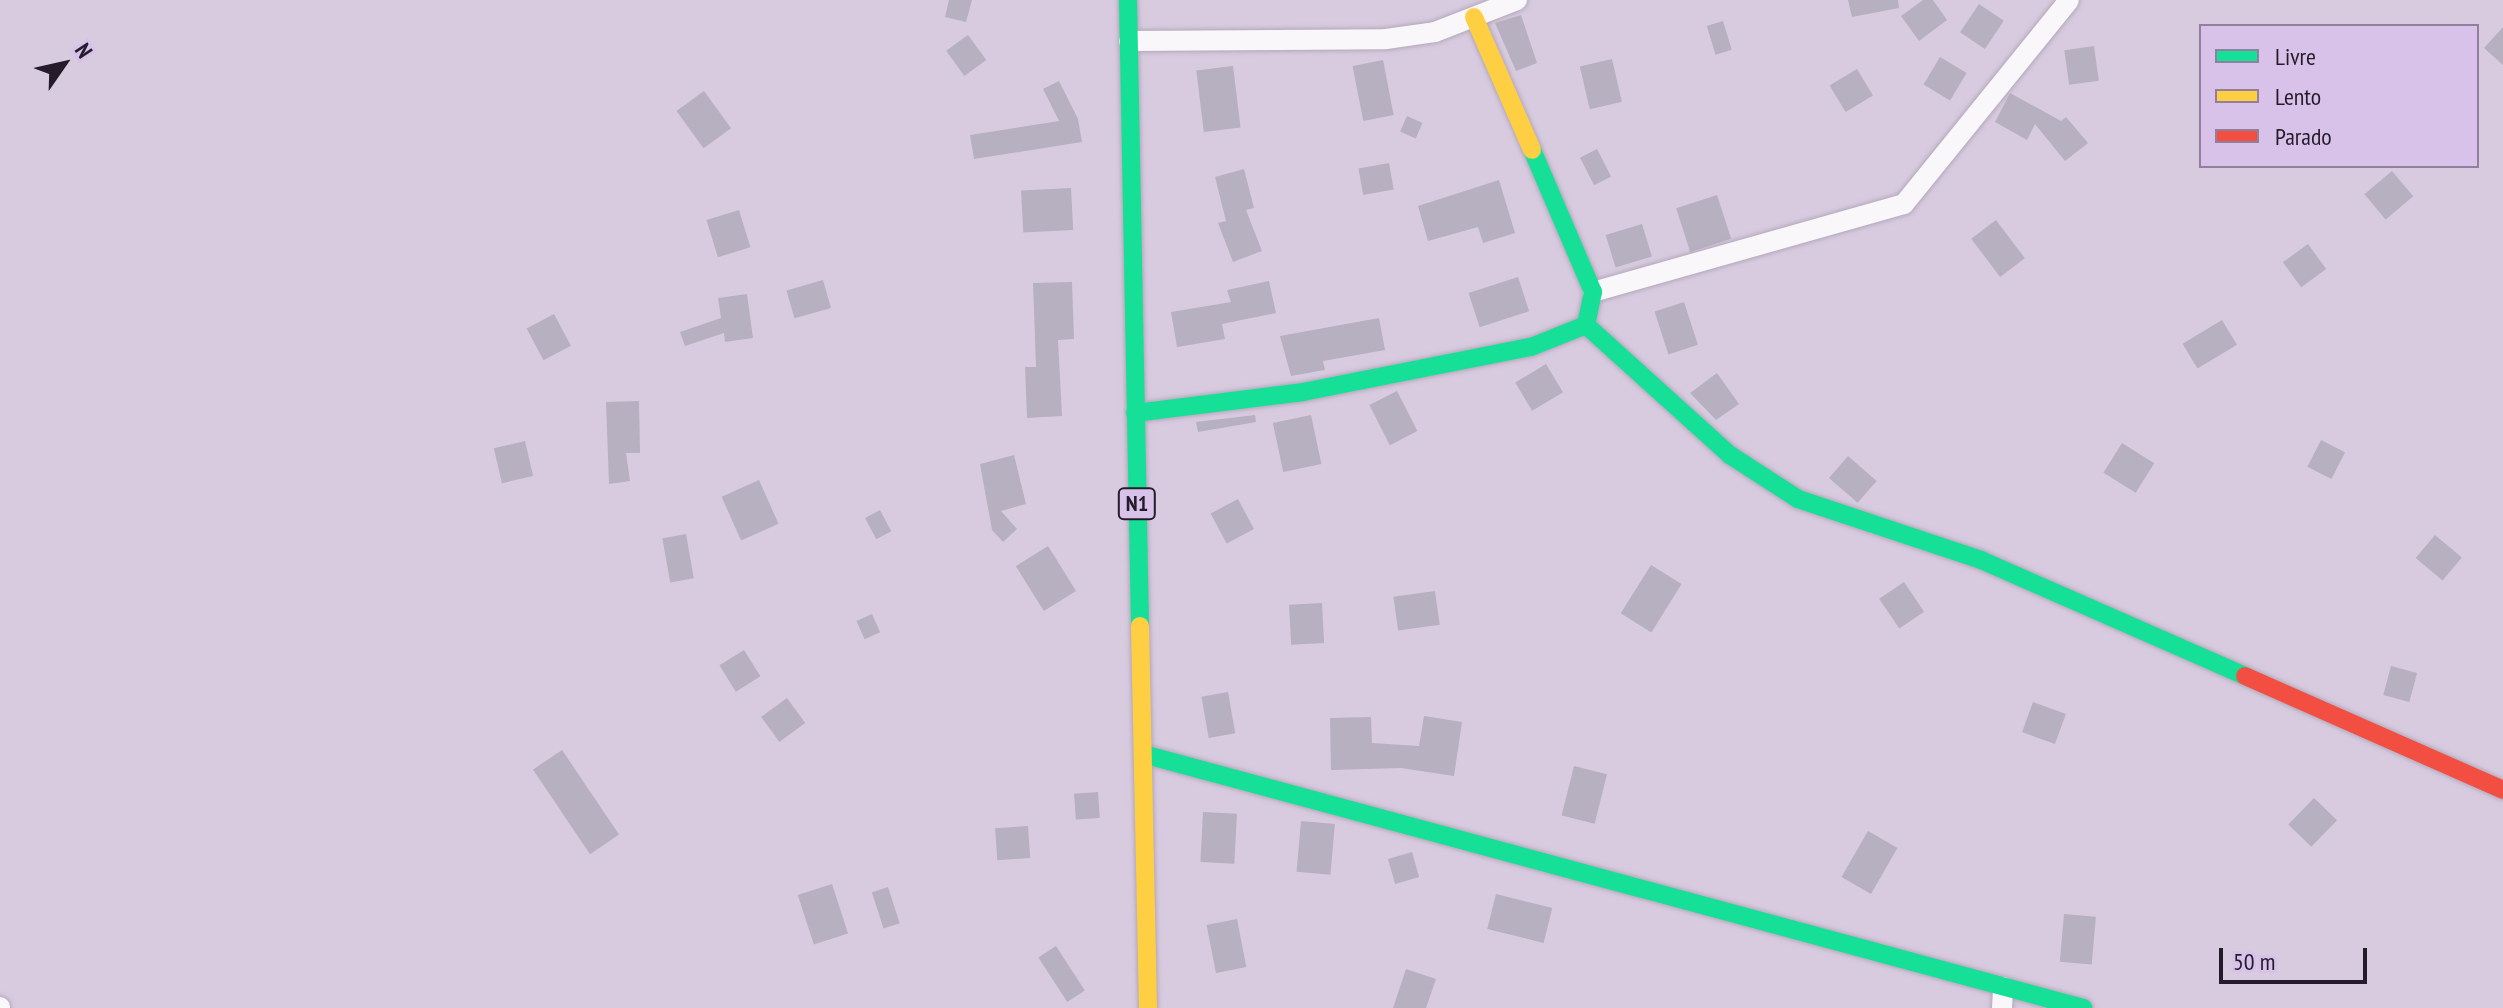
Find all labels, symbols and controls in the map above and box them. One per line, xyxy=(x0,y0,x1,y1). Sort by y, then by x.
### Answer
north arrow xyxy=(24,24,104,104)
legend xyxy=(2199,24,2479,168)
text: N xyxy=(69,38,99,63)
text: Livre xyxy=(2275,41,2316,72)
text: Lento xyxy=(2275,81,2321,112)
text: Parado xyxy=(2275,121,2332,152)
road number: N1 xyxy=(1117,486,1157,522)
scale bar xyxy=(2223,932,2371,982)
text: 50 m xyxy=(2233,946,2275,977)

